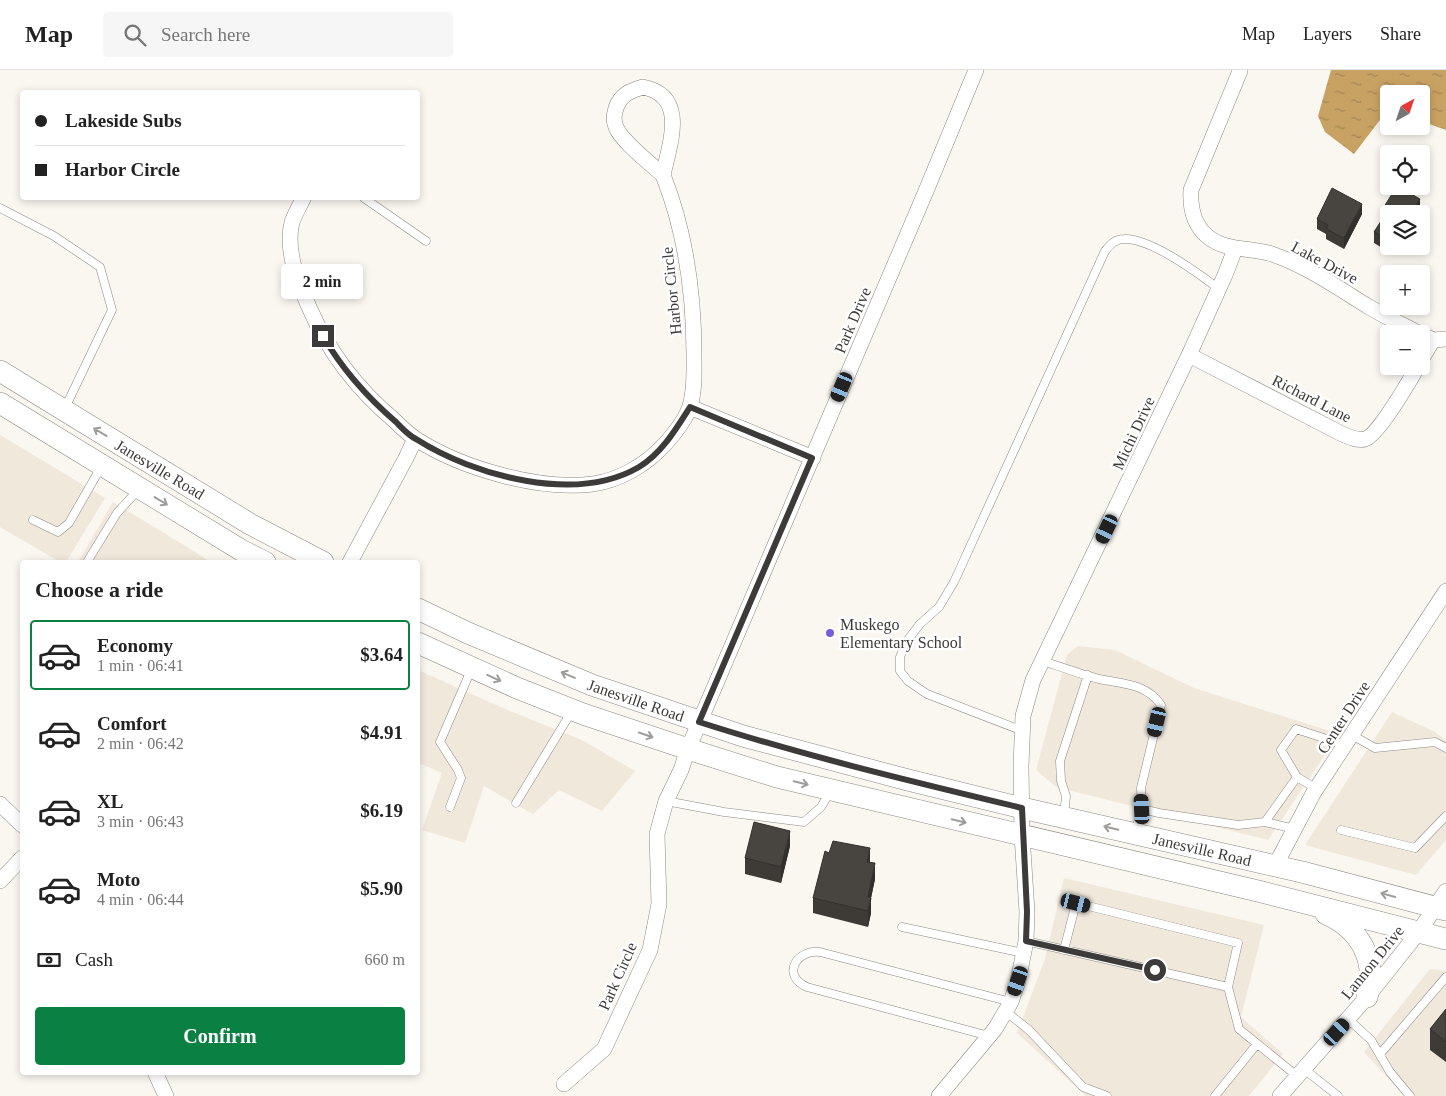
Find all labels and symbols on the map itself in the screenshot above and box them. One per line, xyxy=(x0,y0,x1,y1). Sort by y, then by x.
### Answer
north arrow xyxy=(1380,85,1430,135)
street label: Lake Drive xyxy=(1289,238,1361,287)
street label: Harbor Circle xyxy=(658,246,685,336)
callout: 2 min xyxy=(282,264,364,298)
street label: Park Drive xyxy=(831,285,874,356)
route end xyxy=(312,325,334,347)
car xyxy=(829,370,854,404)
street label: Richard Lane xyxy=(1269,371,1354,426)
street label: Michi Drive xyxy=(1109,394,1158,472)
one-way arrow xyxy=(93,426,107,437)
street label: Janesville Road xyxy=(112,436,207,503)
one-way arrow xyxy=(154,497,168,507)
car xyxy=(1093,512,1120,546)
place label: Muskego Elementary School xyxy=(840,616,963,652)
marker: Muskego Elementary School xyxy=(824,627,836,639)
one-way arrow xyxy=(561,669,576,679)
one-way arrow xyxy=(486,673,501,683)
street label: Janesville Road xyxy=(585,676,686,725)
street label: Center Drive xyxy=(1314,678,1373,757)
car xyxy=(1146,706,1167,738)
one-way arrow xyxy=(637,731,653,740)
one-way arrow xyxy=(792,779,808,788)
car xyxy=(1133,794,1150,824)
one-way arrow xyxy=(950,817,966,826)
one-way arrow xyxy=(1103,823,1119,832)
street label: Janesville Road xyxy=(1151,830,1253,869)
one-way arrow xyxy=(1380,890,1396,899)
car xyxy=(1059,892,1092,914)
street label: Lannon Drive xyxy=(1338,922,1407,1002)
street label: Park Circle xyxy=(595,940,640,1013)
route start xyxy=(1144,959,1166,981)
car xyxy=(1006,964,1029,998)
car xyxy=(1321,1016,1352,1048)

